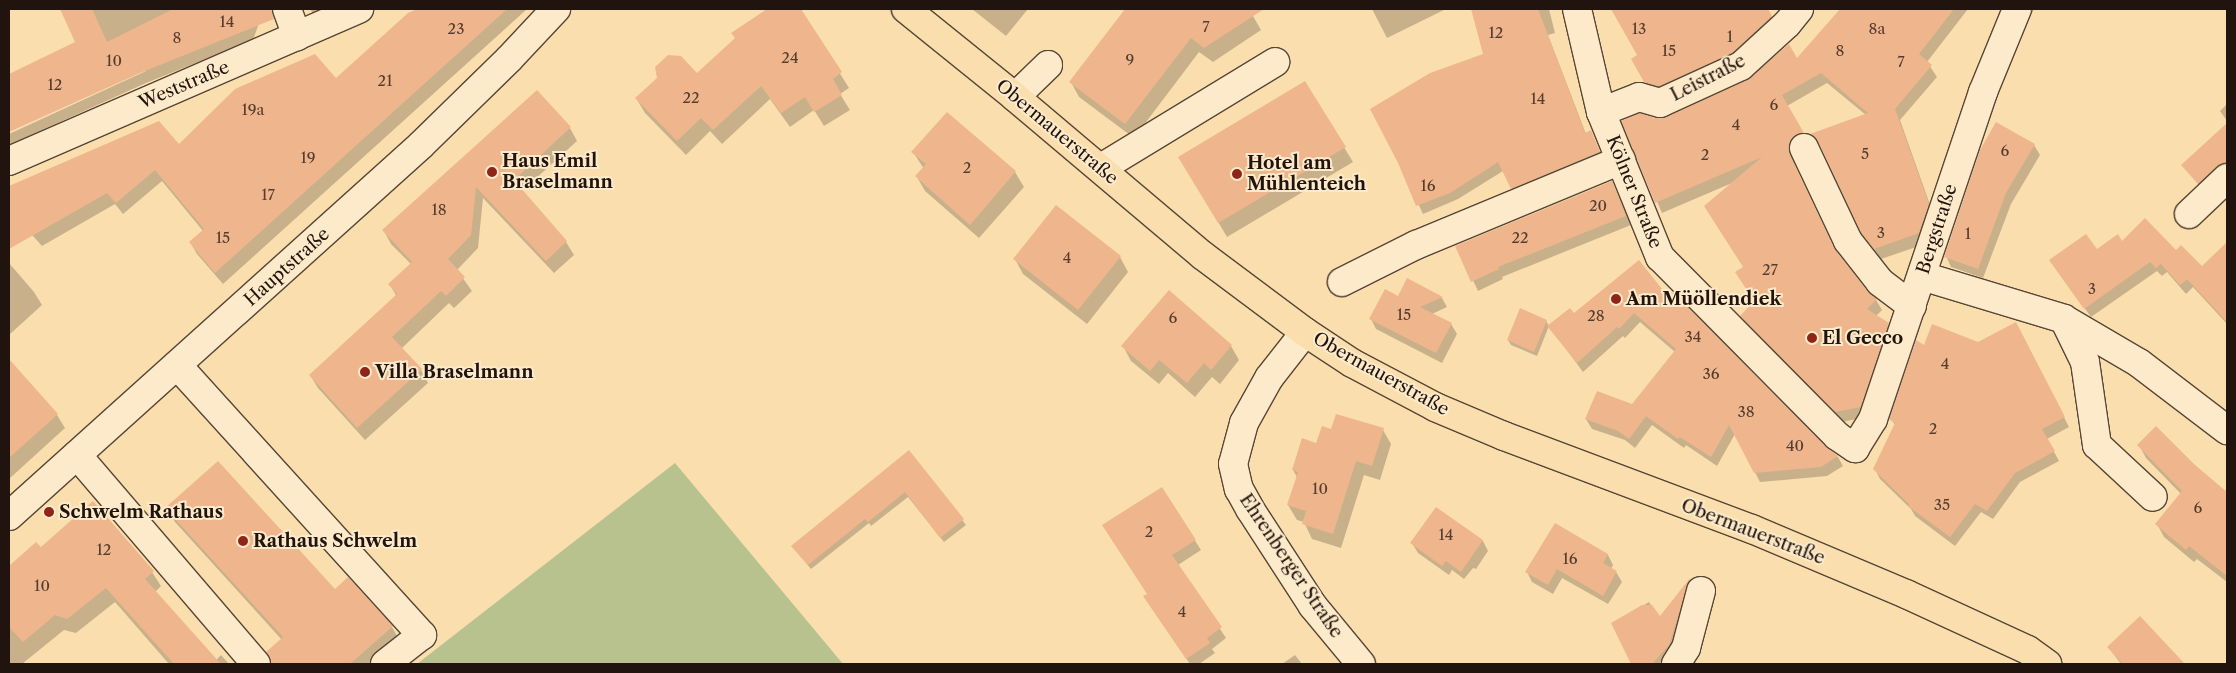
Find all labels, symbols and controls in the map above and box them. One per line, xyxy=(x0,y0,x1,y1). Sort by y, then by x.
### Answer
house number: 14 xyxy=(220,13,234,31)
house number: 7 xyxy=(1202,18,1210,36)
house number: 23 xyxy=(448,20,464,38)
house number: 13 xyxy=(1632,20,1646,38)
house number: 8a xyxy=(1869,20,1885,38)
house number: 12 xyxy=(1489,24,1503,42)
house number: 1 xyxy=(1727,28,1733,46)
house number: 8 xyxy=(173,29,181,47)
house number: 15 xyxy=(1662,42,1676,60)
house number: 8 xyxy=(1836,42,1844,60)
house number: 24 xyxy=(781,49,799,67)
street label: Leistraße xyxy=(1667,50,1749,106)
house number: 9 xyxy=(1126,51,1134,69)
house number: 10 xyxy=(106,52,122,70)
house number: 7 xyxy=(1897,53,1905,71)
street label: Weststraße xyxy=(136,56,232,114)
house number: 21 xyxy=(378,72,392,90)
street label: Obermauerstraße xyxy=(992,75,1122,189)
house number: 12 xyxy=(48,76,62,94)
house number: 22 xyxy=(682,89,700,107)
house number: 14 xyxy=(1531,90,1545,108)
house number: 6 xyxy=(1770,96,1778,114)
house number: 19a xyxy=(241,101,265,119)
house number: 4 xyxy=(1732,116,1740,134)
street label: Kölner Straße xyxy=(1601,132,1667,252)
house number: 6 xyxy=(2001,142,2009,160)
house number: 5 xyxy=(1861,145,1869,163)
house number: 2 xyxy=(1701,146,1709,164)
house number: 19 xyxy=(300,149,316,167)
place label: Haus Emil Braselmann xyxy=(502,151,613,193)
place label: Hotel am Mühlenteich xyxy=(1247,153,1366,195)
house number: 2 xyxy=(963,159,971,177)
marker: Haus Emil Braselmann xyxy=(486,166,498,178)
marker: Hotel am Mühlenteich xyxy=(1231,168,1243,180)
house number: 16 xyxy=(1420,177,1436,195)
street label: Bergstraße xyxy=(1912,181,1962,277)
house number: 17 xyxy=(261,186,275,204)
house number: 20 xyxy=(1589,197,1607,215)
house number: 18 xyxy=(431,201,447,219)
street label: Hauptstraße xyxy=(240,223,334,311)
house number: 3 xyxy=(1877,224,1885,242)
house number: 1 xyxy=(1965,225,1971,243)
house number: 15 xyxy=(216,229,230,247)
house number: 22 xyxy=(1511,229,1529,247)
house number: 4 xyxy=(1063,249,1071,267)
house number: 27 xyxy=(1762,261,1778,279)
house number: 3 xyxy=(2088,280,2096,298)
place label: Am Müöllendiek xyxy=(1626,288,1781,310)
marker: Am Müöllendiek xyxy=(1610,293,1622,305)
house number: 15 xyxy=(1397,306,1411,324)
house number: 28 xyxy=(1587,307,1605,325)
house number: 6 xyxy=(1169,309,1177,327)
place label: El Gecco xyxy=(1822,327,1903,349)
street label: Obermauerstraße xyxy=(1309,328,1453,420)
house number: 34 xyxy=(1685,328,1701,346)
marker: El Gecco xyxy=(1806,332,1818,344)
house number: 4 xyxy=(1941,355,1949,373)
place label: Villa Braselmann xyxy=(375,361,534,383)
house number: 36 xyxy=(1702,365,1720,383)
marker: Villa Braselmann xyxy=(359,366,371,378)
house number: 38 xyxy=(1737,403,1755,421)
house number: 2 xyxy=(1929,420,1937,438)
house number: 40 xyxy=(1786,437,1804,455)
house number: 10 xyxy=(1312,480,1328,498)
street label: Ehrenberger Straße xyxy=(1235,490,1347,642)
street label: Obermauerstraße xyxy=(1678,495,1828,569)
house number: 35 xyxy=(1934,496,1950,514)
house number: 6 xyxy=(2194,499,2202,517)
place label: Schwelm Rathaus xyxy=(59,501,223,523)
marker: Schwelm Rathaus xyxy=(43,506,55,518)
house number: 2 xyxy=(1145,523,1153,541)
house number: 14 xyxy=(1439,526,1453,544)
place label: Rathaus Schwelm xyxy=(253,530,417,552)
marker: Rathaus Schwelm xyxy=(237,535,249,547)
house number: 12 xyxy=(97,541,111,559)
house number: 16 xyxy=(1562,550,1578,568)
house number: 10 xyxy=(34,577,50,595)
house number: 4 xyxy=(1178,603,1186,621)

